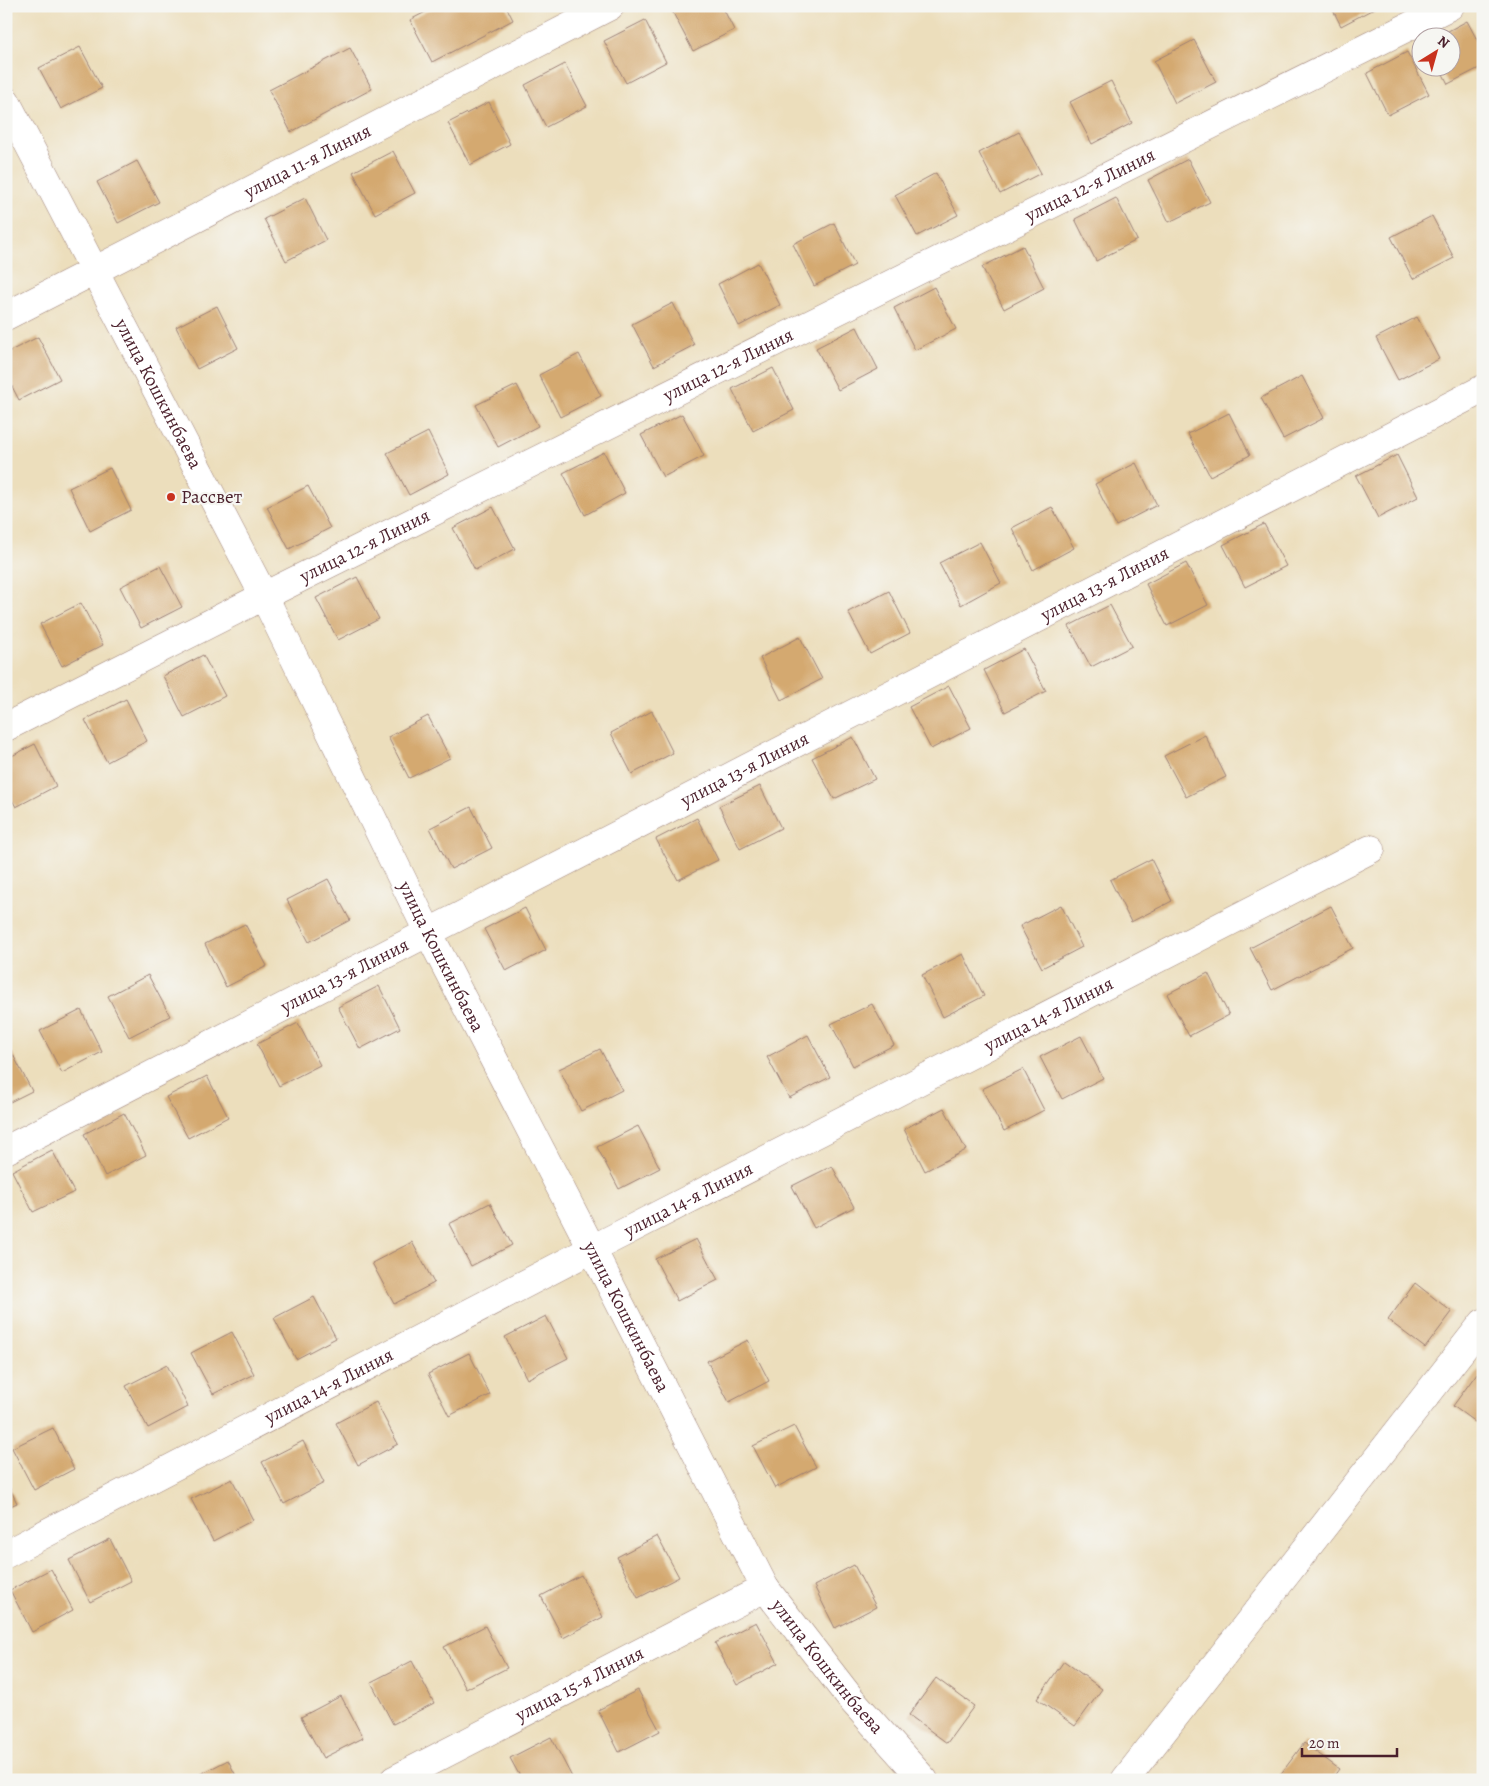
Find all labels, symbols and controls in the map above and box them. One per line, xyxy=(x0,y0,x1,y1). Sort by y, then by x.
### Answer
north arrow xyxy=(1412,28,1462,78)
text: N xyxy=(1434,31,1453,53)
street label: улица 11-я Линия xyxy=(239,118,376,205)
street label: улица 12-я Линия xyxy=(1020,142,1160,229)
street label: улица Кошкинбаева xyxy=(108,313,209,474)
street label: улица 12-я Линия xyxy=(658,322,798,409)
place label: Рассвет xyxy=(181,484,243,510)
marker: Рассвет xyxy=(165,491,177,503)
street label: улица 12-я Линия xyxy=(294,502,434,590)
street label: улица 13-я Линия xyxy=(1035,540,1173,628)
street label: улица 13-я Линия xyxy=(675,725,813,814)
street label: улица Кошкинбаева xyxy=(392,876,491,1037)
street label: улица 13-я Линия xyxy=(275,932,413,1020)
street label: улица 14-я Линия xyxy=(979,971,1118,1059)
street label: улица 14-я Линия xyxy=(618,1156,757,1244)
street label: улица Кошкинбаева xyxy=(577,1236,676,1397)
street label: улица 14-я Линия xyxy=(259,1342,398,1431)
street label: улица Кошкинбаева xyxy=(765,1593,890,1740)
street label: улица 15-я Линия xyxy=(510,1640,648,1728)
scale bar xyxy=(1302,1726,1396,1758)
text: 20 m xyxy=(1309,1733,1340,1753)

